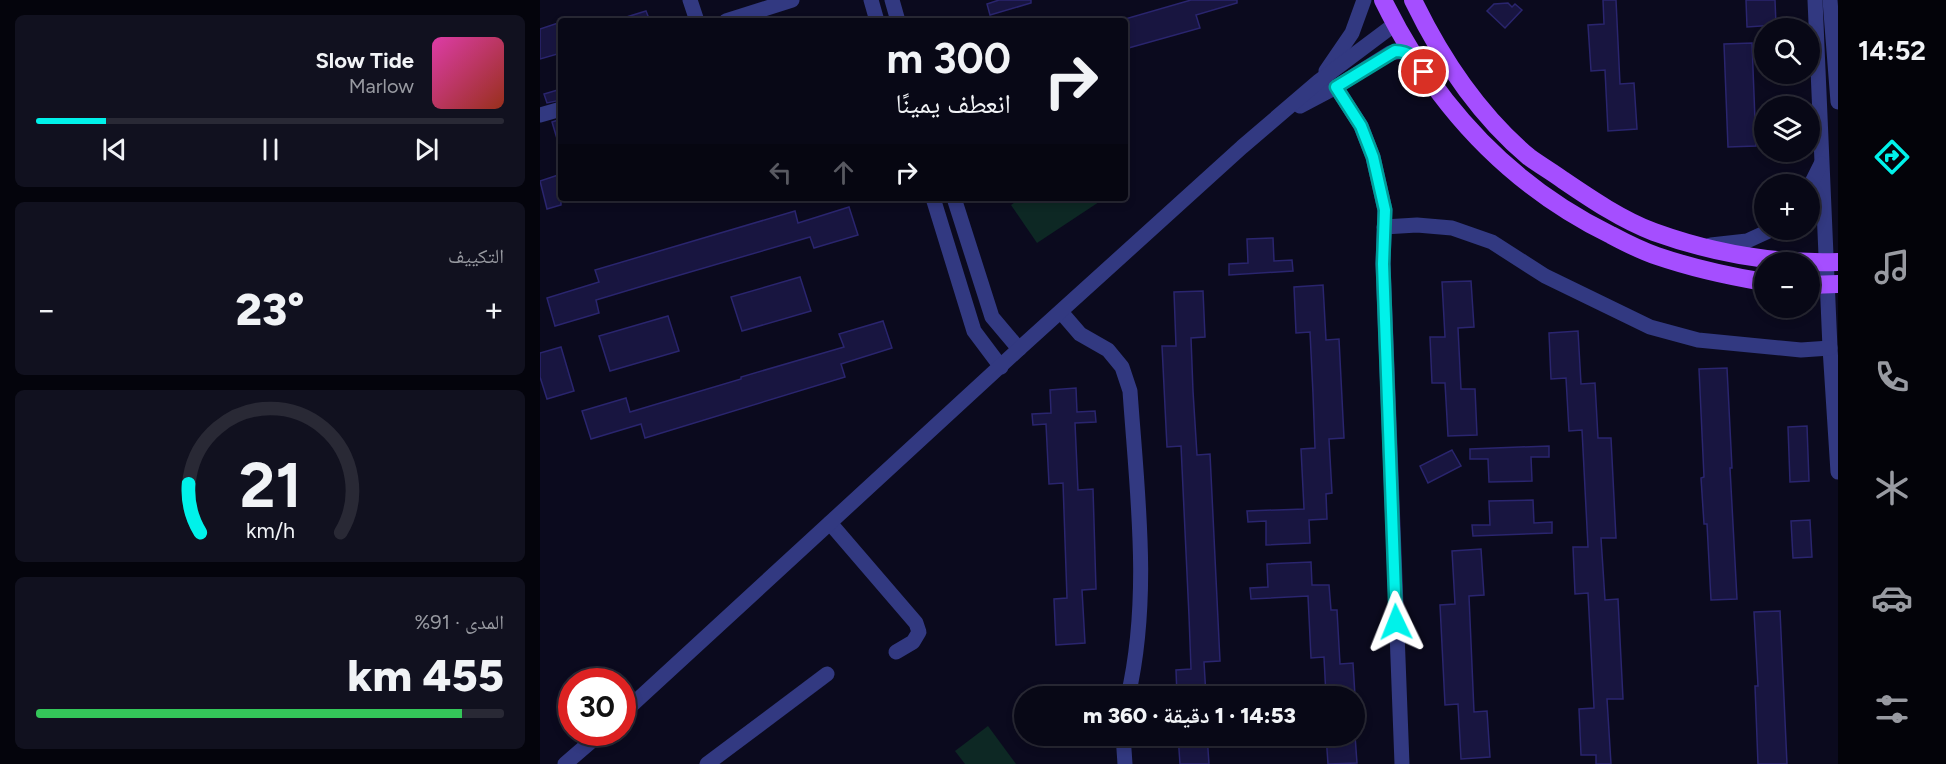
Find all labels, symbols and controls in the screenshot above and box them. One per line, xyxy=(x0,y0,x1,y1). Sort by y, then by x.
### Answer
map controls xyxy=(1754,18,1820,318)
button: search xyxy=(1754,18,1820,84)
text: 300 m xyxy=(887,33,1011,84)
text: 14:52 xyxy=(1858,34,1926,67)
icon: right xyxy=(1032,42,1110,120)
pin xyxy=(1398,46,1449,97)
text: Slow Tide xyxy=(315,47,414,74)
icon: arrive xyxy=(1407,55,1440,88)
text: Marlow xyxy=(349,74,414,98)
text: انعطف يمينًا xyxy=(895,87,1011,120)
button: layers xyxy=(1754,96,1820,162)
icon: previous xyxy=(98,133,131,166)
icon: pause xyxy=(254,133,287,166)
icon: next xyxy=(410,133,443,166)
icon: directions xyxy=(1871,136,1913,178)
icon: left xyxy=(764,156,797,189)
icon: ahead xyxy=(827,156,860,189)
icon: right xyxy=(890,156,923,189)
button: + xyxy=(1754,174,1820,240)
text: التكييف xyxy=(448,244,504,268)
icon: music xyxy=(1871,246,1913,288)
button: − xyxy=(1754,252,1820,318)
text: 23° xyxy=(236,282,304,336)
text: − xyxy=(36,290,57,329)
text: + xyxy=(483,290,504,329)
icon: phone xyxy=(1871,356,1913,398)
text: 21 xyxy=(239,448,301,523)
icon: climate xyxy=(1871,467,1913,509)
text: km/h xyxy=(246,518,294,543)
icon: car xyxy=(1871,577,1913,619)
position arrow xyxy=(1364,590,1428,654)
text: المدى · 91% xyxy=(415,610,504,634)
text: 455 km xyxy=(347,648,504,702)
speed limit sign: 30 xyxy=(558,668,636,746)
icon: filters xyxy=(1871,688,1913,730)
text: 14:53 · 1 دقيقة · 360 m xyxy=(1083,702,1296,729)

